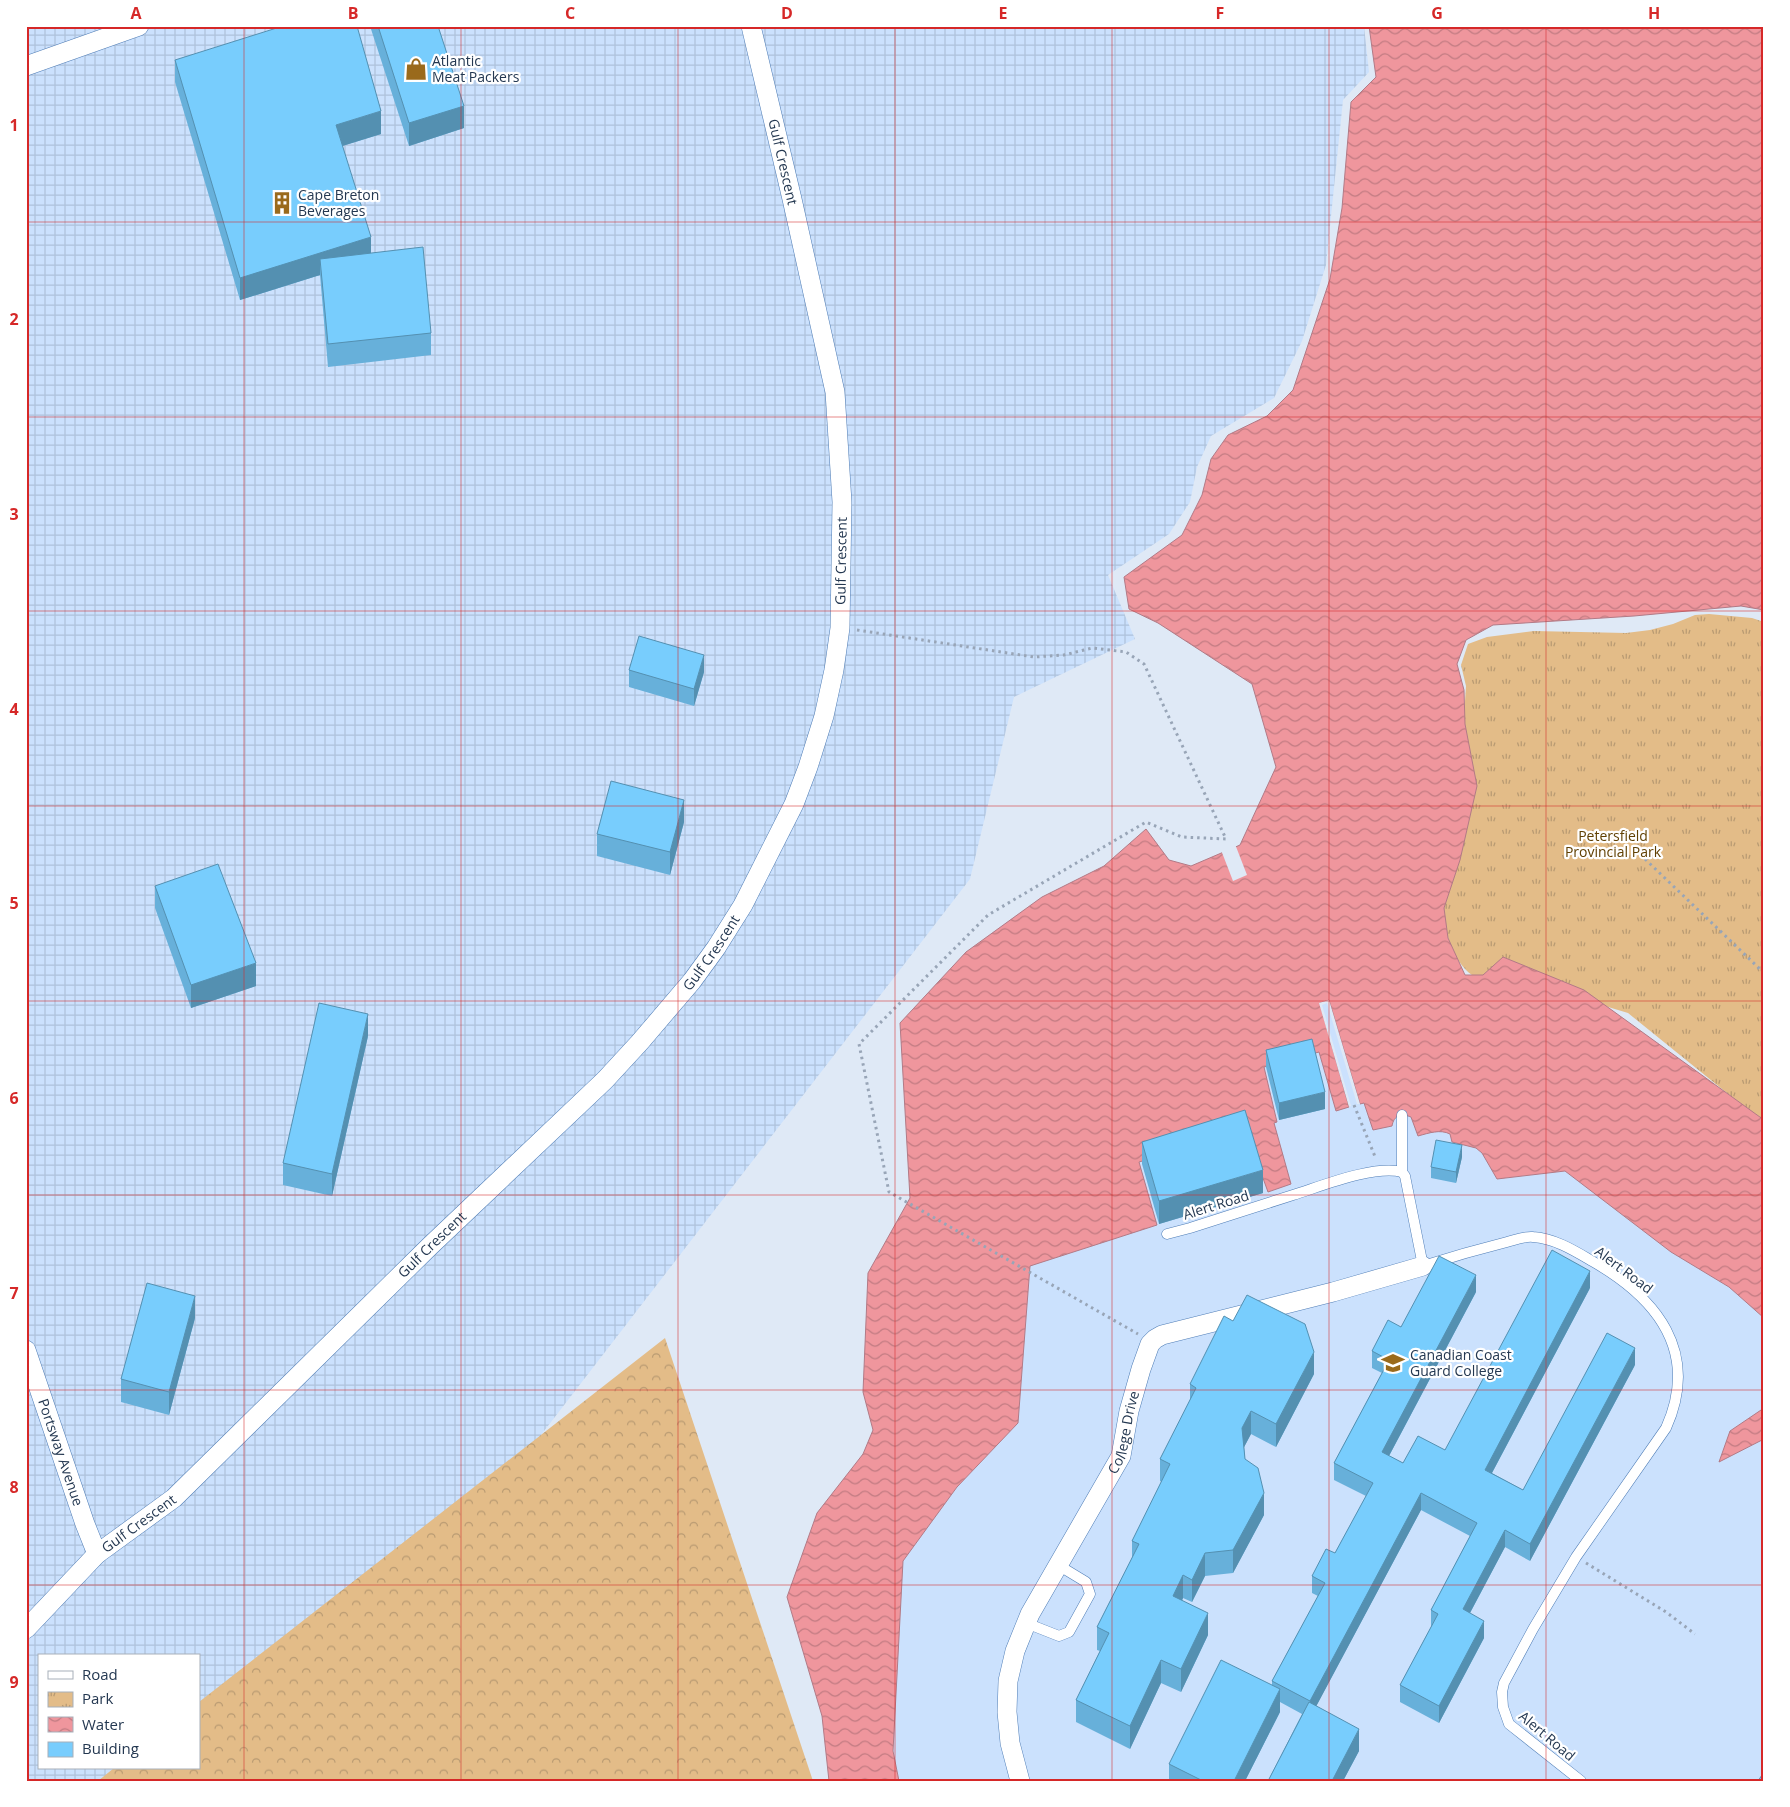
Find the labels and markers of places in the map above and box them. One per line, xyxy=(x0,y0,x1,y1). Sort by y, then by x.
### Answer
place label: Atlantic Meat Packers xyxy=(432,51,520,86)
shop icon: Atlantic Meat Packers xyxy=(403,56,429,82)
place label: Cape Breton Beverages xyxy=(298,185,379,220)
building icon: Cape Breton Beverages xyxy=(269,190,295,216)
place label: Canadian Coast Guard College xyxy=(1410,1345,1512,1380)
school or university icon: Canadian Coast Guard College xyxy=(1380,1350,1406,1376)

